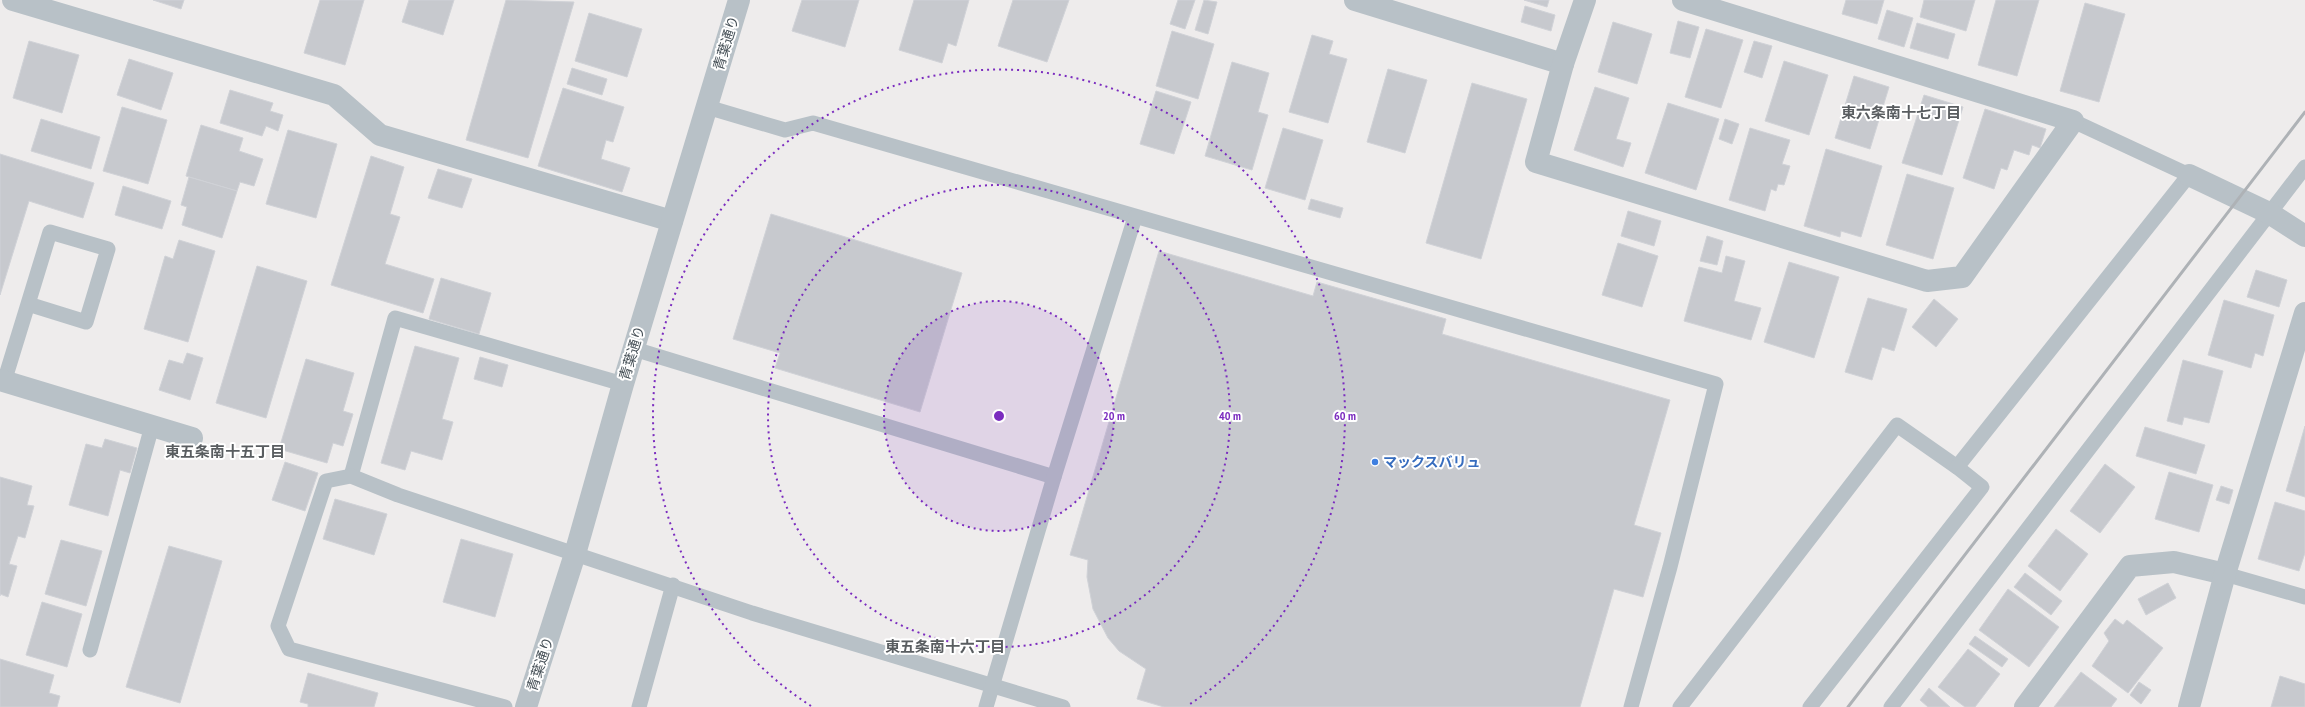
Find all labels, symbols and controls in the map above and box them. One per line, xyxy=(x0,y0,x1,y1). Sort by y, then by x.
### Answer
street label: 青葉通り xyxy=(709,14,743,72)
district label: 東六条南十七丁目 xyxy=(1841,103,1961,122)
street label: 青葉通り xyxy=(615,324,649,382)
text: 20 m xyxy=(1103,408,1125,423)
text: 40 m xyxy=(1219,408,1241,423)
text: 60 m xyxy=(1334,408,1356,423)
centre of rings xyxy=(992,409,1006,423)
district label: 東五条南十五丁目 xyxy=(165,442,285,461)
place label: マックスバリュ xyxy=(1383,453,1481,471)
marker: マックスバリュ xyxy=(1370,457,1380,467)
street label: 青葉通り xyxy=(523,635,557,693)
district label: 東五条南十六丁目 xyxy=(885,637,1005,656)

